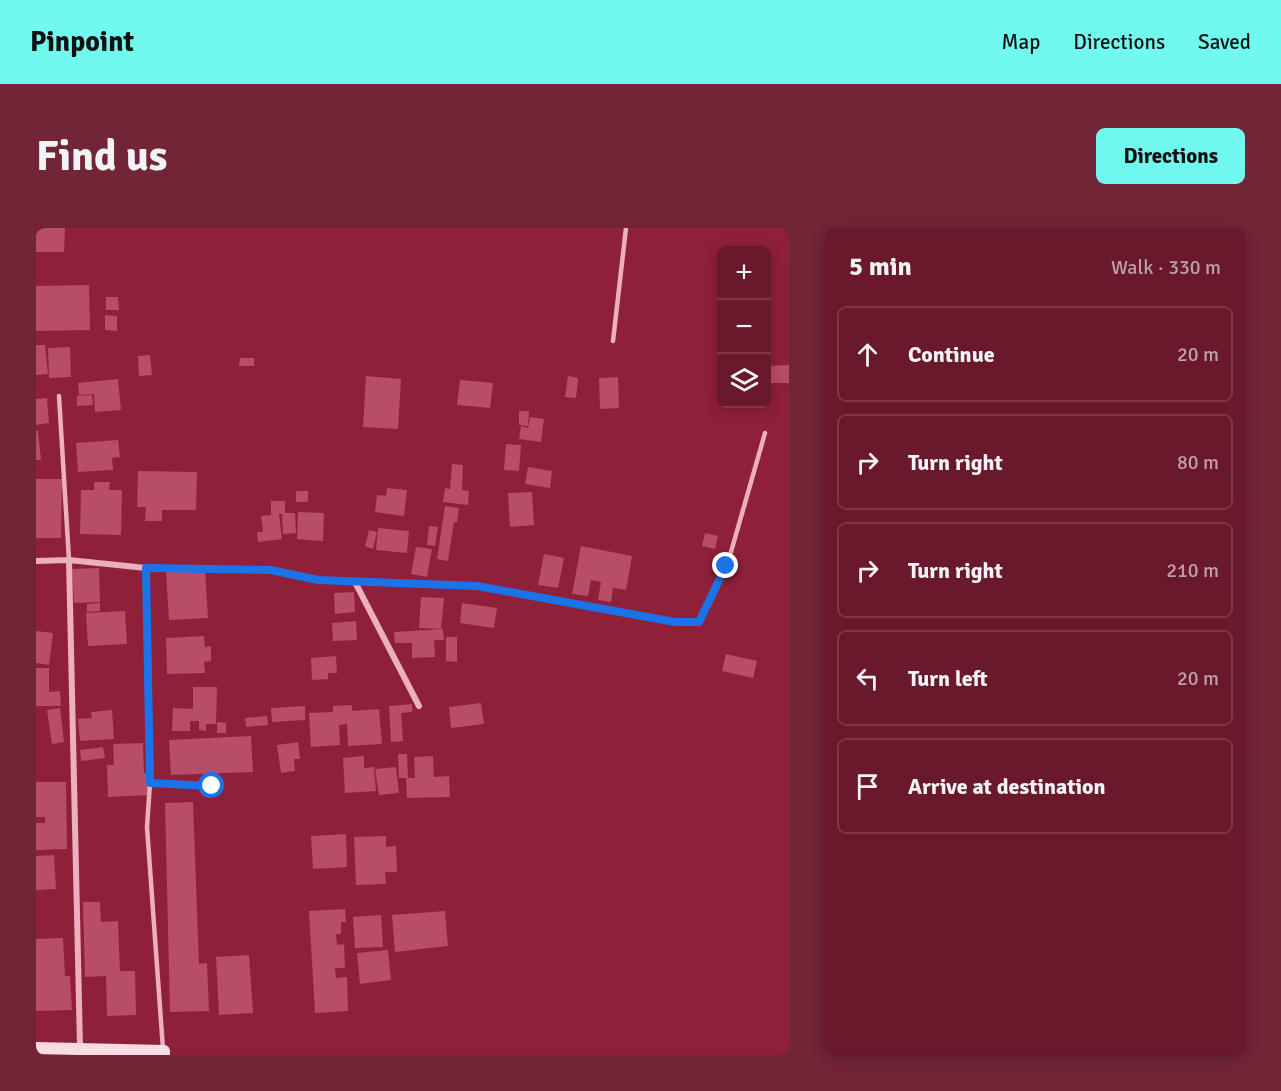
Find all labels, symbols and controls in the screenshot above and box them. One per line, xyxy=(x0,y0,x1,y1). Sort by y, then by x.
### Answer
text: Pinpoint xyxy=(30,25,134,59)
text: Map xyxy=(1002,29,1040,55)
text: Directions xyxy=(1073,29,1165,55)
text: Saved xyxy=(1198,29,1251,55)
button: Directions xyxy=(1096,128,1245,184)
text: Find us xyxy=(36,131,167,182)
map controls xyxy=(717,246,771,408)
button: + xyxy=(717,246,771,300)
text: 5 min xyxy=(849,251,912,283)
text: Walk · 330 m xyxy=(1111,255,1221,280)
button: − xyxy=(717,300,771,354)
icon: ahead xyxy=(851,338,884,371)
text: Continue xyxy=(908,341,995,368)
text: 20 m xyxy=(1177,342,1219,367)
button: layers xyxy=(717,354,771,408)
icon: right xyxy=(851,446,884,479)
text: Turn right xyxy=(908,449,1003,476)
text: 80 m xyxy=(1177,450,1219,475)
route end xyxy=(712,552,738,578)
icon: right xyxy=(851,554,884,587)
text: Turn right xyxy=(908,557,1003,584)
text: 210 m xyxy=(1166,558,1219,583)
icon: left xyxy=(851,662,884,695)
text: Turn left xyxy=(908,665,988,692)
text: 20 m xyxy=(1177,666,1219,691)
icon: arrive xyxy=(851,770,884,803)
route start xyxy=(198,772,224,798)
text: Arrive at destination xyxy=(908,773,1105,800)

